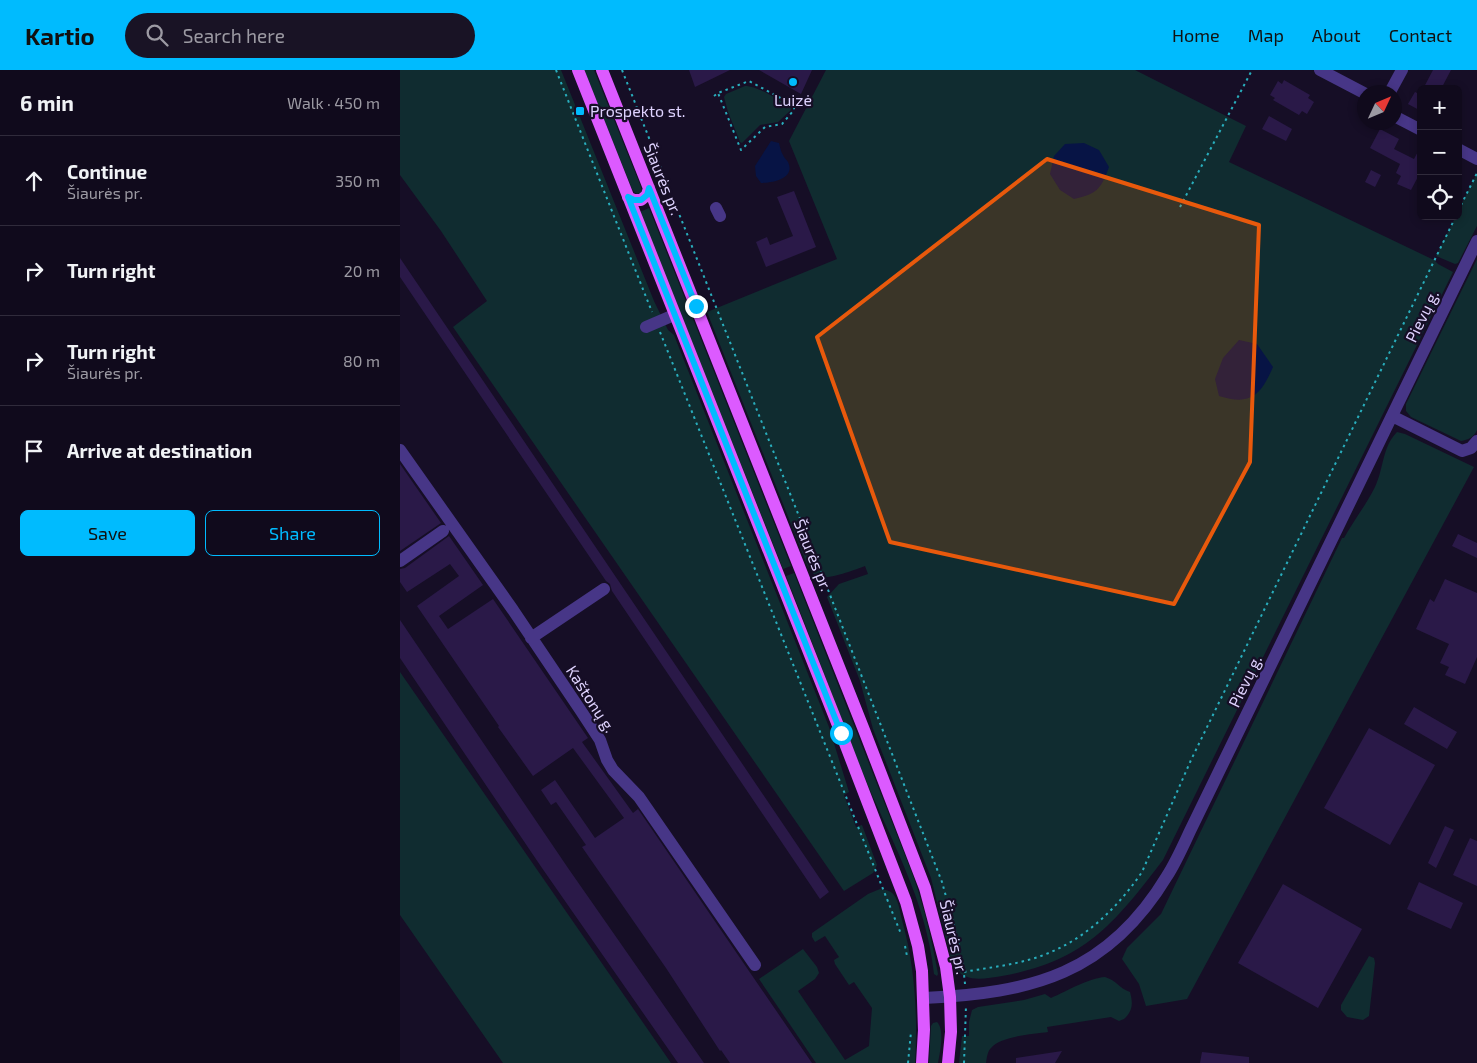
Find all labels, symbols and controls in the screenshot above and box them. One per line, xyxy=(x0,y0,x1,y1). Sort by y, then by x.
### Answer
search box xyxy=(125,13,475,58)
text: Kartio xyxy=(25,21,95,50)
icon: search xyxy=(143,21,171,49)
text: Search here xyxy=(183,24,285,47)
text: Home xyxy=(1172,24,1220,46)
text: Map xyxy=(1248,24,1284,46)
text: About xyxy=(1312,24,1361,46)
text: Contact xyxy=(1389,24,1452,46)
marker: Luizė xyxy=(787,76,799,88)
north arrow xyxy=(1357,85,1402,130)
map controls xyxy=(1417,85,1462,220)
button: + xyxy=(1417,85,1462,130)
text: 6 min xyxy=(20,90,74,115)
place label: Luizė xyxy=(774,90,812,109)
text: Walk · 450 m xyxy=(287,93,380,112)
place label: Prospekto st. xyxy=(590,101,686,120)
marker: Prospekto st. xyxy=(574,105,586,117)
button: − xyxy=(1417,130,1462,175)
street label: Šiaurės pr. xyxy=(640,140,686,218)
text: Continue xyxy=(67,160,147,183)
icon: ahead xyxy=(20,167,48,195)
text: 350 m xyxy=(335,171,380,190)
button: locate xyxy=(1417,175,1462,220)
text: Šiaurės pr. xyxy=(67,183,143,202)
icon: right xyxy=(20,257,48,285)
text: Turn right xyxy=(67,259,155,282)
text: 20 m xyxy=(344,261,380,280)
street label: Pievų g. xyxy=(1401,287,1442,345)
route end xyxy=(685,295,708,318)
text: Turn right xyxy=(67,340,155,363)
icon: right xyxy=(20,347,48,375)
text: 80 m xyxy=(343,351,380,370)
text: Šiaurės pr. xyxy=(67,363,143,382)
icon: arrive xyxy=(20,437,48,465)
text: Arrive at destination xyxy=(67,439,252,462)
button: Save xyxy=(20,510,195,556)
button: Share xyxy=(205,510,380,556)
street label: Šiaurės pr. xyxy=(790,516,836,594)
street label: Pievų g. xyxy=(1224,652,1265,710)
street label: Kaštonų g. xyxy=(563,662,620,736)
route start xyxy=(830,722,853,745)
street label: Šiaurės pr. xyxy=(937,898,972,976)

